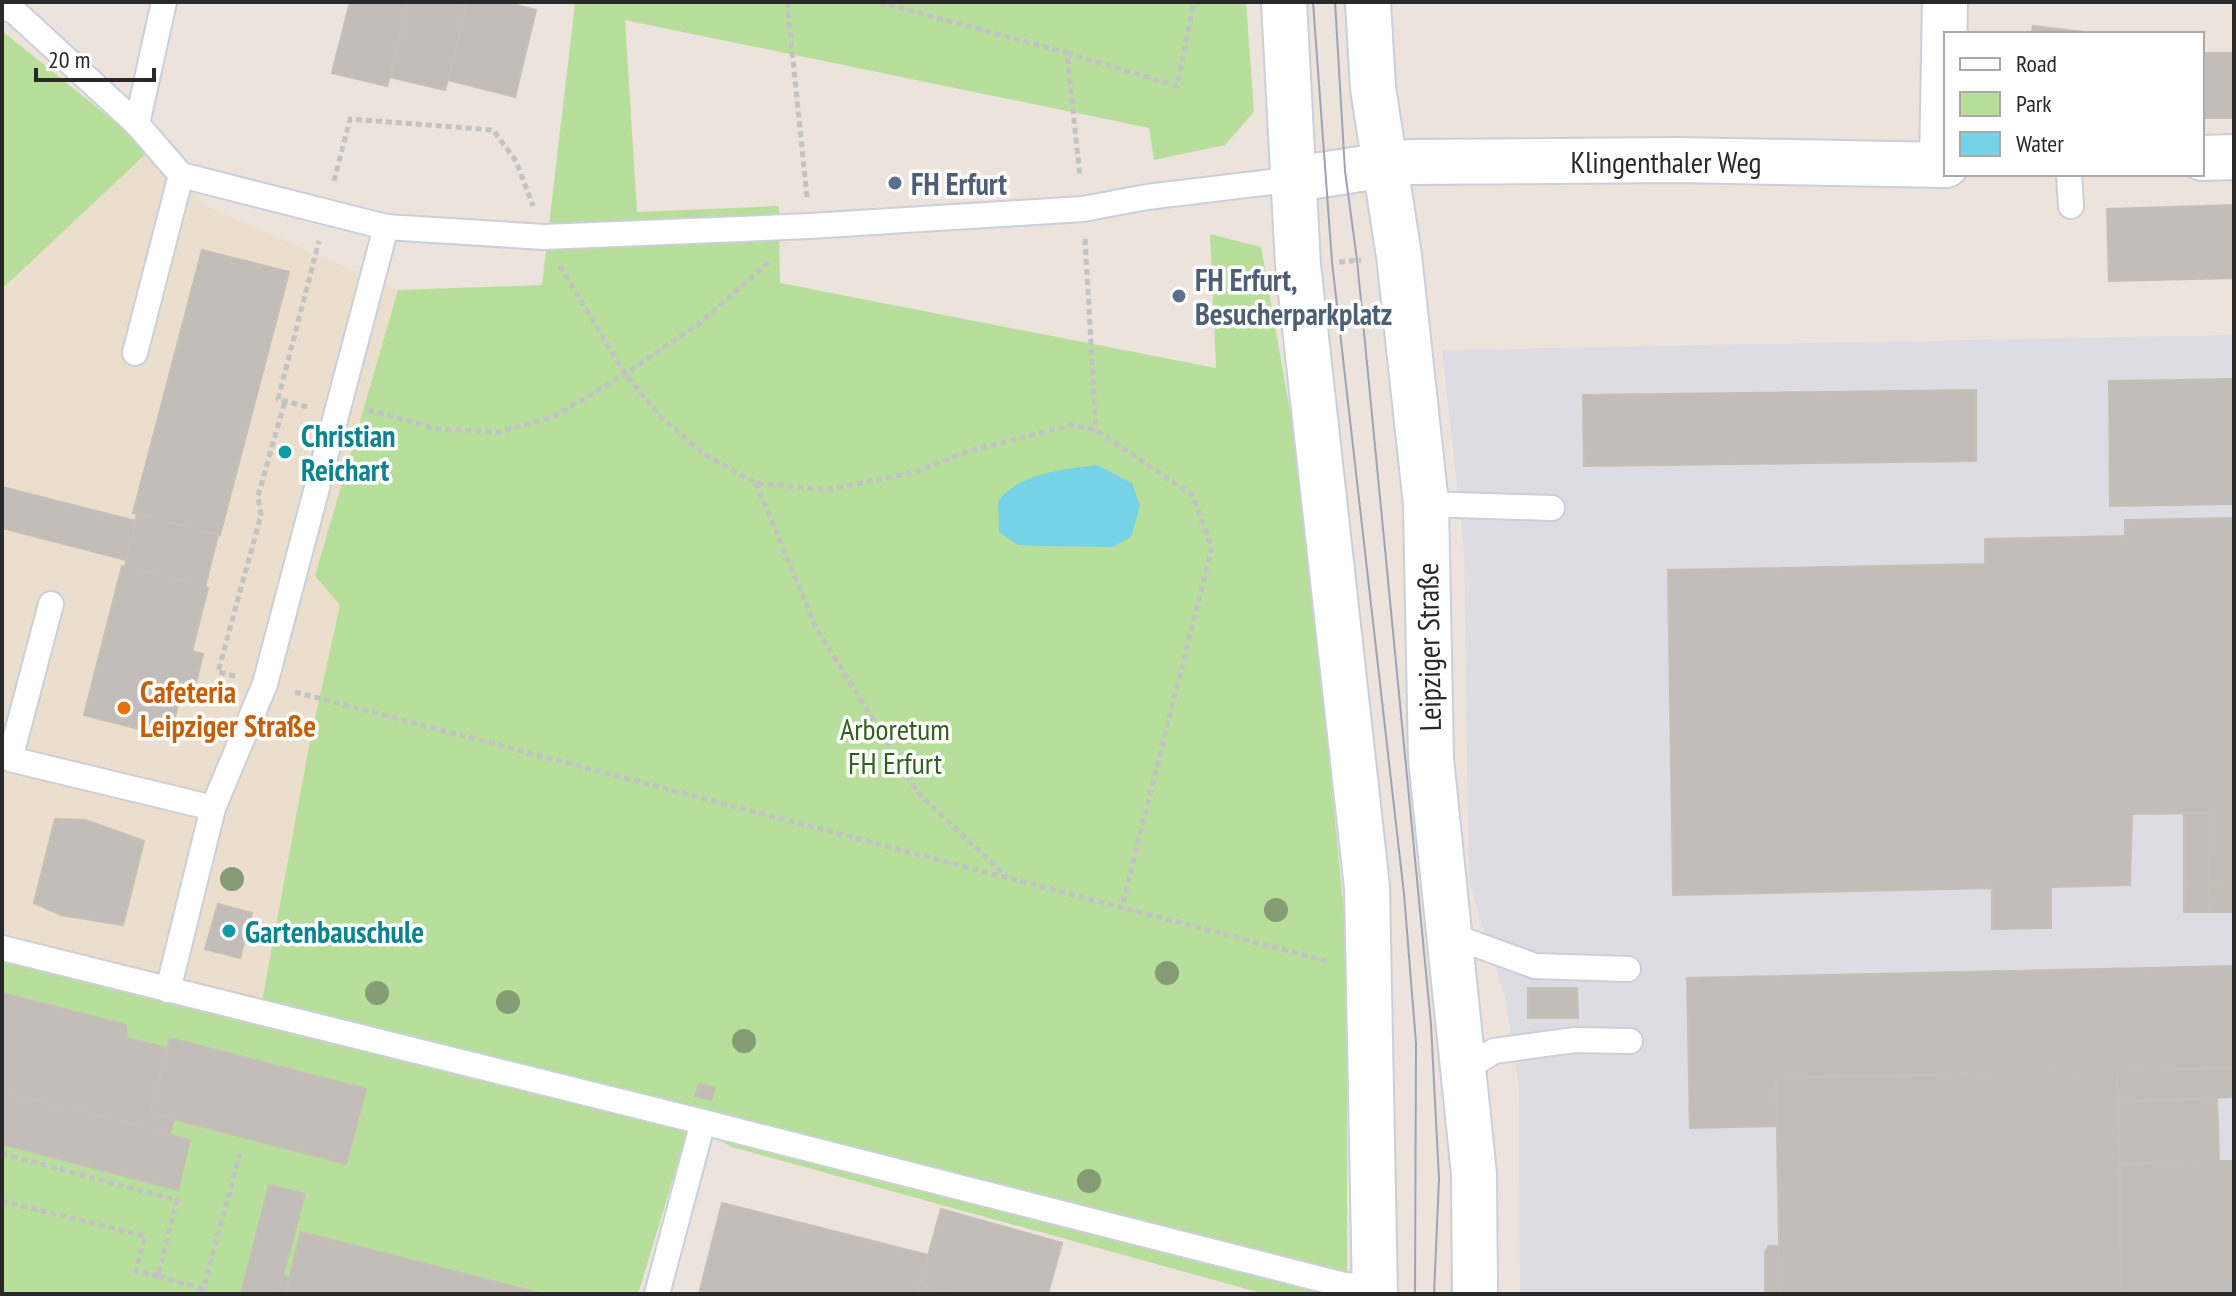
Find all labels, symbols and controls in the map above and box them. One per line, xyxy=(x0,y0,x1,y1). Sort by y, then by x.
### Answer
scale bar xyxy=(36,32,154,82)
legend xyxy=(1944,32,2204,176)
text: 20 m xyxy=(48,44,90,75)
text: Road xyxy=(2016,48,2057,79)
text: Park xyxy=(2016,88,2052,119)
text: Water xyxy=(2016,128,2064,159)
street label: Klingenthaler Weg xyxy=(1570,142,1762,181)
place label: FH Erfurt xyxy=(911,164,1007,203)
marker: FH Erfurt xyxy=(886,174,904,192)
place label: FH Erfurt, Besucherparkplatz xyxy=(1195,260,1392,333)
marker: FH Erfurt, Besucherparkplatz xyxy=(1170,287,1188,305)
place label: Christian Reichart xyxy=(301,416,396,489)
marker: Christian Reichart xyxy=(276,443,294,461)
street label: Leipziger Straße xyxy=(1407,563,1449,731)
place label: Cafeteria Leipziger Straße xyxy=(140,672,316,745)
marker: Cafeteria Leipziger Straße xyxy=(115,699,133,717)
park label: Arboretum FH Erfurt xyxy=(840,709,950,782)
place label: Gartenbauschule xyxy=(245,912,424,951)
marker: Gartenbauschule xyxy=(220,922,238,940)

